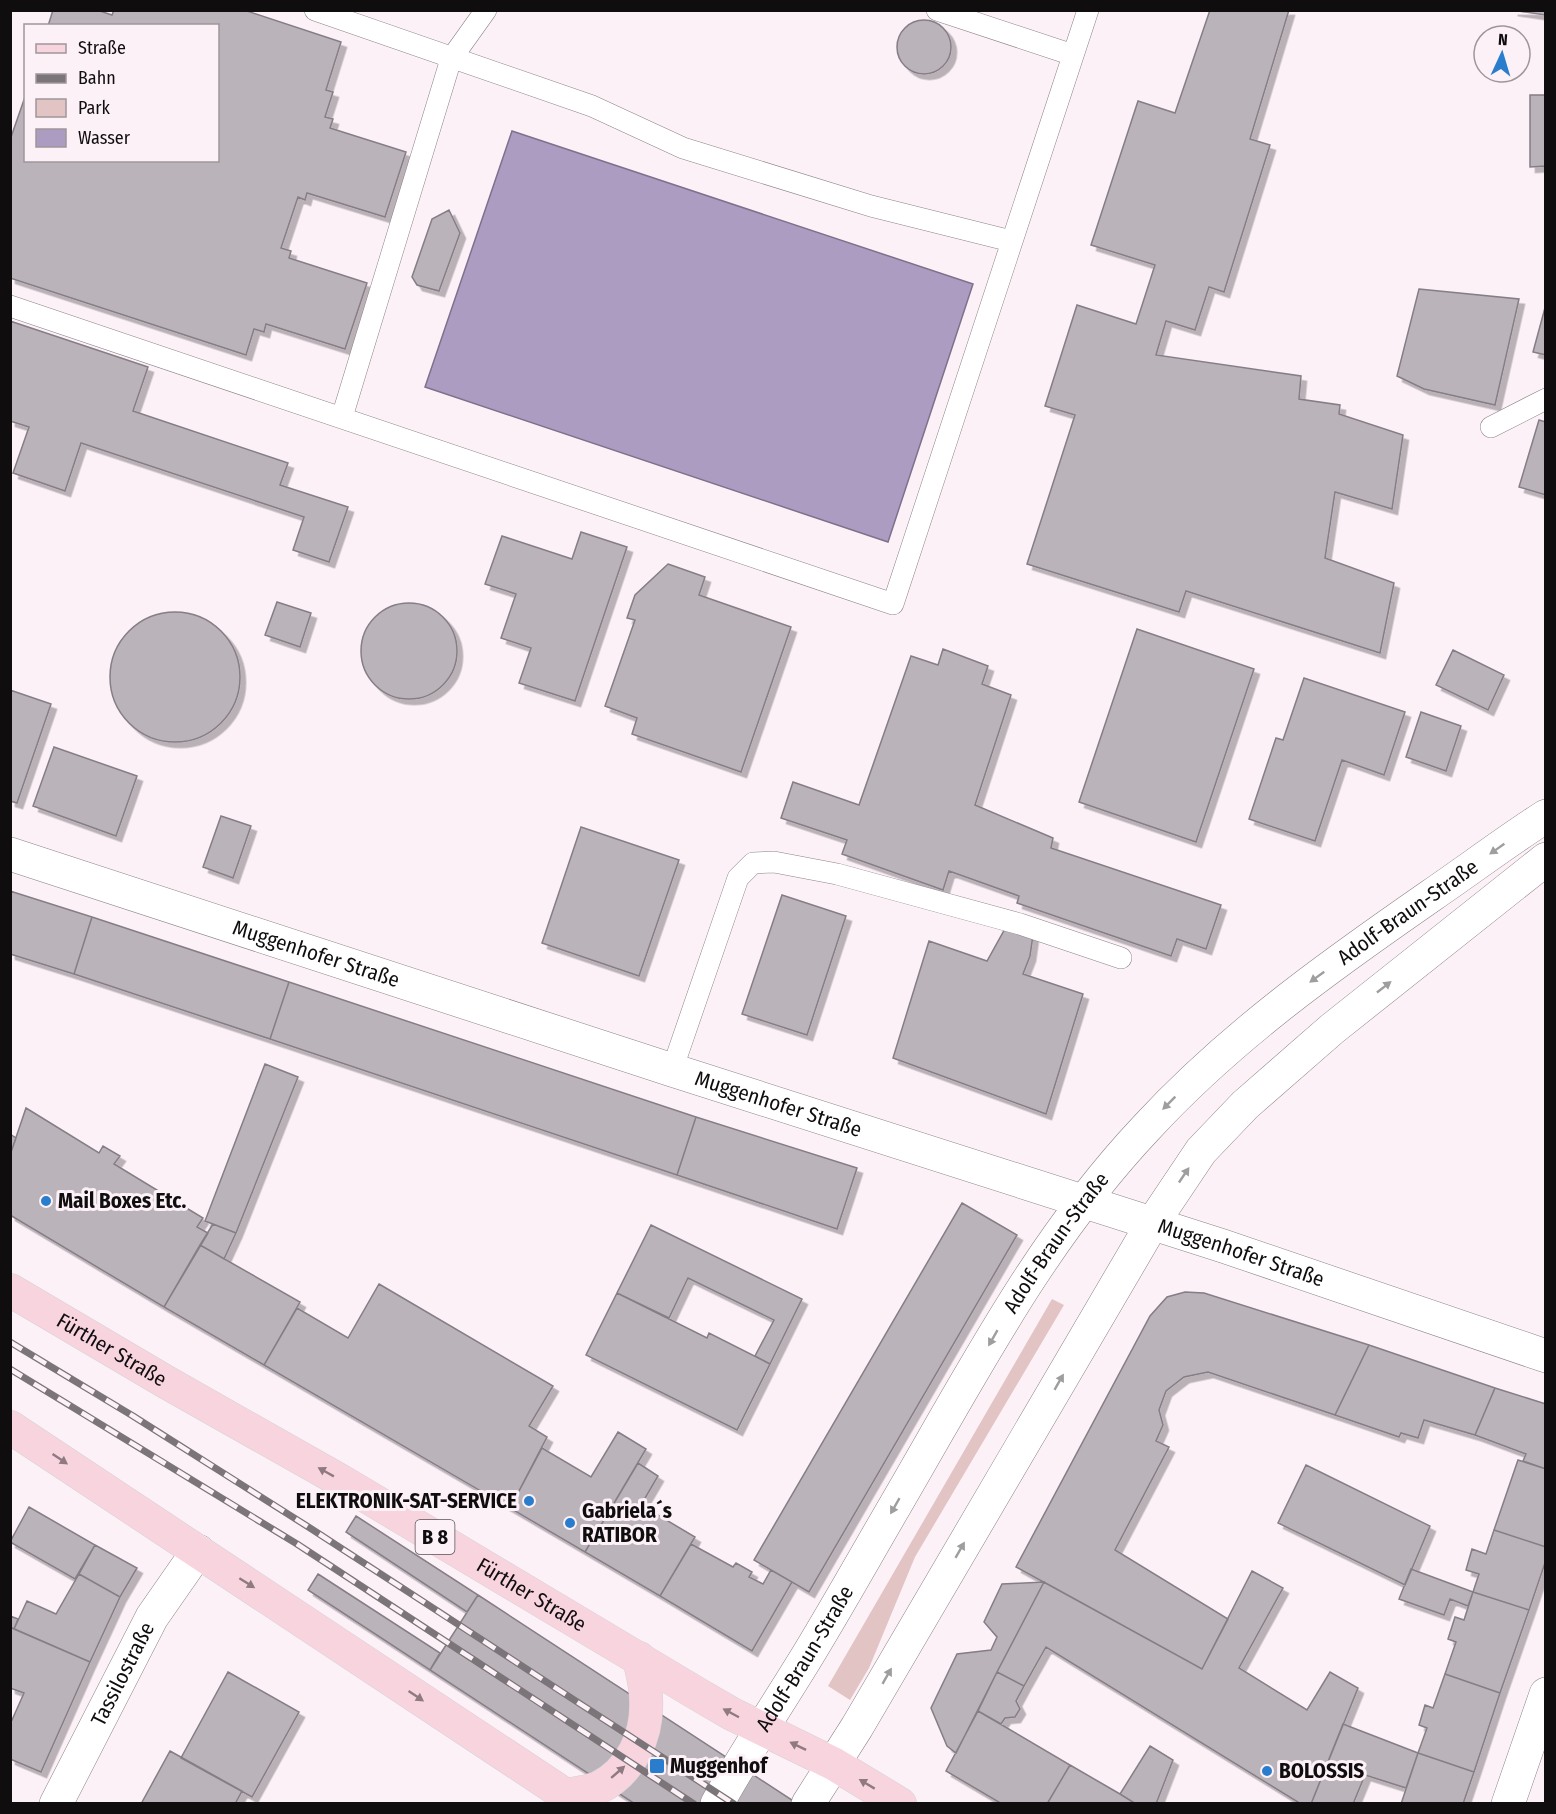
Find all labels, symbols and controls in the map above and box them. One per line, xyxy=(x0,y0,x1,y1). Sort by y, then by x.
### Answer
legend xyxy=(24,24,219,162)
north arrow xyxy=(1472,24,1532,84)
text: N xyxy=(1498,30,1508,49)
text: Straße xyxy=(78,37,126,59)
text: Bahn xyxy=(78,67,116,89)
text: Park xyxy=(78,97,111,119)
text: Wasser xyxy=(78,127,131,149)
one-way arrow xyxy=(1490,843,1506,855)
street label: Adolf-Braun-Straße xyxy=(1332,854,1483,971)
street label: Muggenhofer Straße xyxy=(230,915,403,993)
one-way arrow xyxy=(1309,971,1325,983)
one-way arrow xyxy=(1377,981,1392,993)
street label: Muggenhofer Straße xyxy=(692,1065,865,1143)
one-way arrow xyxy=(1162,1096,1176,1111)
street label: Adolf-Braun-Straße xyxy=(998,1167,1115,1318)
one-way arrow xyxy=(1178,1168,1190,1184)
place label: Mail Boxes Etc. xyxy=(58,1188,187,1214)
marker: Mail Boxes Etc. xyxy=(39,1194,53,1208)
street label: Muggenhofer Straße xyxy=(1155,1213,1328,1293)
street label: Fürther Straße xyxy=(52,1307,171,1392)
one-way arrow xyxy=(987,1330,998,1346)
one-way arrow xyxy=(1053,1374,1064,1390)
one-way arrow xyxy=(51,1453,67,1465)
one-way arrow xyxy=(318,1468,335,1478)
place label: ELEKTRONIK-SAT-SERVICE xyxy=(296,1488,517,1514)
marker: ELEKTRONIK-SAT-SERVICE xyxy=(522,1494,536,1508)
place label: Gabriela´s RATIBOR xyxy=(582,1498,672,1548)
one-way arrow xyxy=(889,1498,900,1514)
marker: Gabriela´s RATIBOR xyxy=(563,1516,577,1530)
road number: B 8 xyxy=(416,1520,454,1554)
one-way arrow xyxy=(955,1542,966,1558)
street label: Fürther Straße xyxy=(472,1552,591,1638)
one-way arrow xyxy=(239,1577,255,1588)
street label: Adolf-Braun-Straße xyxy=(750,1581,859,1736)
street label: Tassilostraße xyxy=(85,1618,160,1730)
one-way arrow xyxy=(881,1668,892,1684)
one-way arrow xyxy=(408,1690,424,1701)
one-way arrow xyxy=(722,1708,739,1718)
one-way arrow xyxy=(789,1741,806,1751)
place label: Muggenhof xyxy=(670,1753,769,1779)
marker: Muggenhof xyxy=(648,1757,666,1775)
place label: BOLOSSIS xyxy=(1279,1758,1364,1784)
marker: BOLOSSIS xyxy=(1260,1764,1274,1778)
one-way arrow xyxy=(610,1766,625,1779)
one-way arrow xyxy=(859,1778,875,1789)

